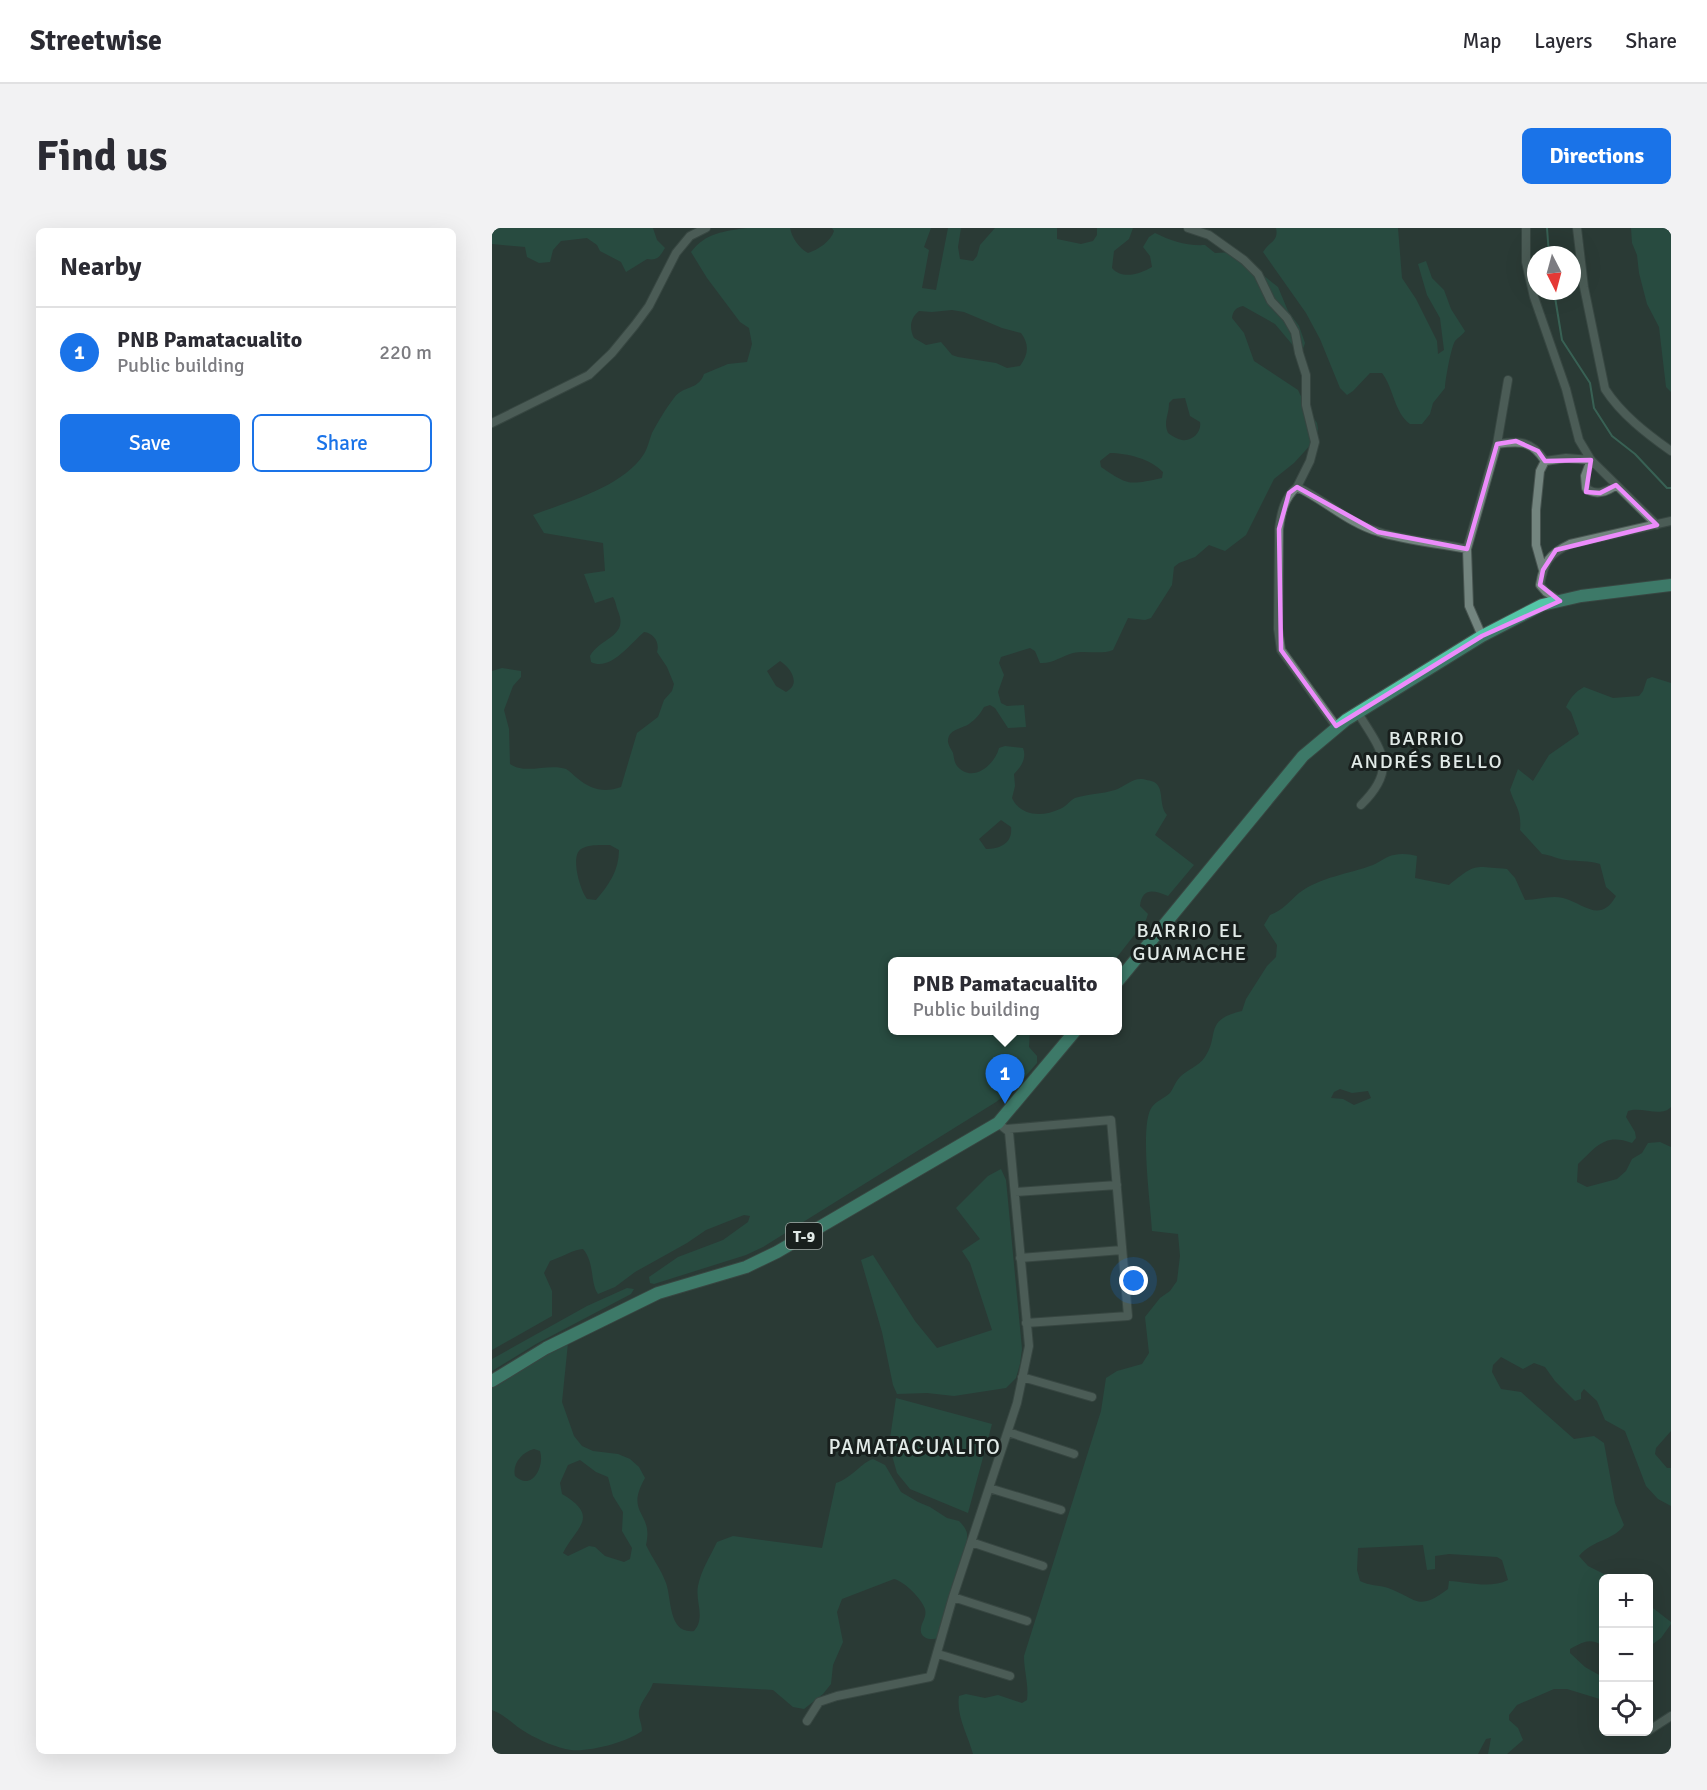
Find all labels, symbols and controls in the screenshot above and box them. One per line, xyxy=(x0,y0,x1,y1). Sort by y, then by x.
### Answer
text: Streetwise xyxy=(30,24,162,58)
text: Map xyxy=(1463,28,1501,54)
text: Layers xyxy=(1534,28,1592,54)
text: Share xyxy=(1625,28,1677,54)
button: Directions xyxy=(1522,128,1671,184)
text: Find us xyxy=(36,131,167,182)
north arrow xyxy=(1527,246,1581,300)
text: Nearby xyxy=(60,251,141,283)
text: PNB Pamatacualito xyxy=(117,326,302,353)
text: 1 xyxy=(74,340,85,365)
text: 220 m xyxy=(379,340,432,365)
text: Public building xyxy=(117,353,245,378)
button: Save xyxy=(60,414,240,472)
button: Share xyxy=(252,414,432,472)
district label: BARRIO ANDRÉS BELLO xyxy=(1351,726,1503,774)
district label: BARRIO EL GUAMACHE xyxy=(1132,918,1248,966)
popup xyxy=(888,957,1122,1035)
text: PNB Pamatacualito xyxy=(912,970,1098,997)
text: Public building xyxy=(912,997,1040,1022)
pin: 1 xyxy=(986,1054,1024,1104)
road number: T-9 xyxy=(786,1223,822,1249)
your location xyxy=(1119,1266,1148,1295)
district label: PAMATACUALITO xyxy=(829,1434,1001,1460)
map controls xyxy=(1599,1574,1653,1736)
button: + xyxy=(1599,1574,1653,1628)
button: − xyxy=(1599,1628,1653,1682)
button: locate xyxy=(1599,1682,1653,1736)

